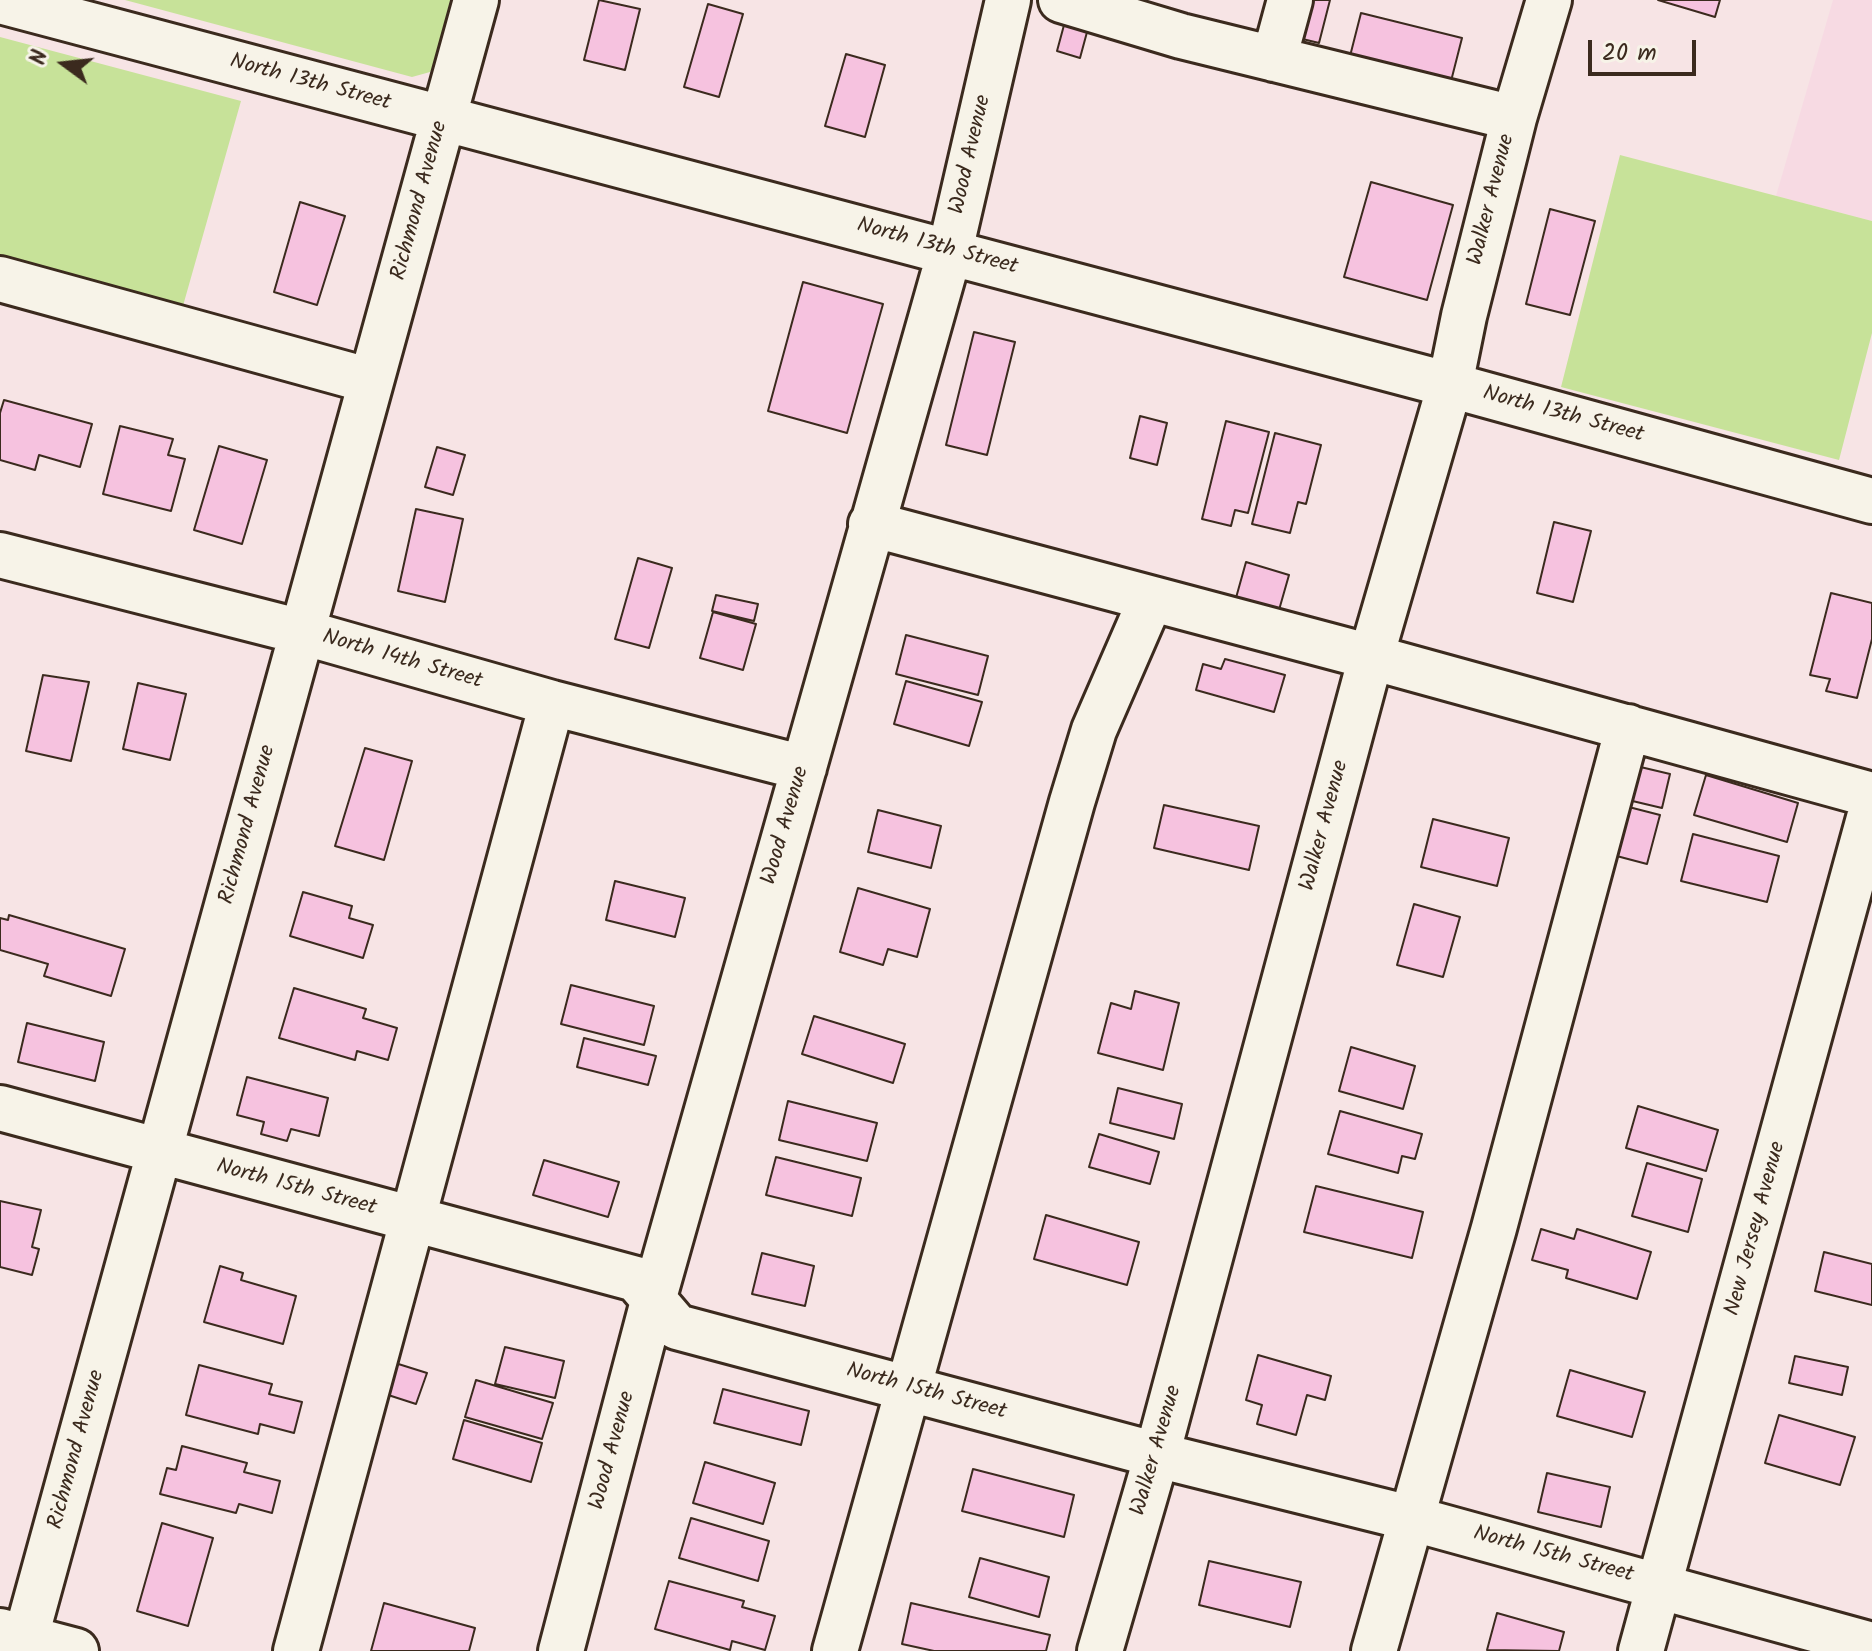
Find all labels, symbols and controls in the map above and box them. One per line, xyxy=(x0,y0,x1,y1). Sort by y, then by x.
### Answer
north arrow xyxy=(24,24,104,104)
scale bar xyxy=(1592,24,1700,74)
text: 20 m xyxy=(1602,34,1657,73)
text: N xyxy=(22,46,59,69)
street label: North 13th Street xyxy=(227,50,393,118)
street label: Wood Avenue xyxy=(945,93,999,217)
street label: Richmond Avenue xyxy=(387,119,455,283)
street label: Walker Avenue xyxy=(1464,132,1522,268)
street label: North 13th Street xyxy=(854,214,1020,282)
street label: North 13th Street xyxy=(1480,382,1646,450)
street label: North 14th Street xyxy=(319,626,485,696)
street label: Richmond Avenue xyxy=(215,743,283,907)
street label: Walker Avenue xyxy=(1296,758,1356,894)
street label: Wood Avenue xyxy=(758,764,816,888)
street label: New Jersey Avenue xyxy=(1721,1139,1793,1319)
street label: North 15th Street xyxy=(213,1155,379,1223)
street label: North 15th Street xyxy=(843,1359,1009,1427)
street label: Richmond Avenue xyxy=(44,1368,112,1532)
street label: Walker Avenue xyxy=(1127,1383,1189,1519)
street label: Wood Avenue xyxy=(586,1389,642,1513)
street label: North 15th Street xyxy=(1470,1522,1636,1590)

